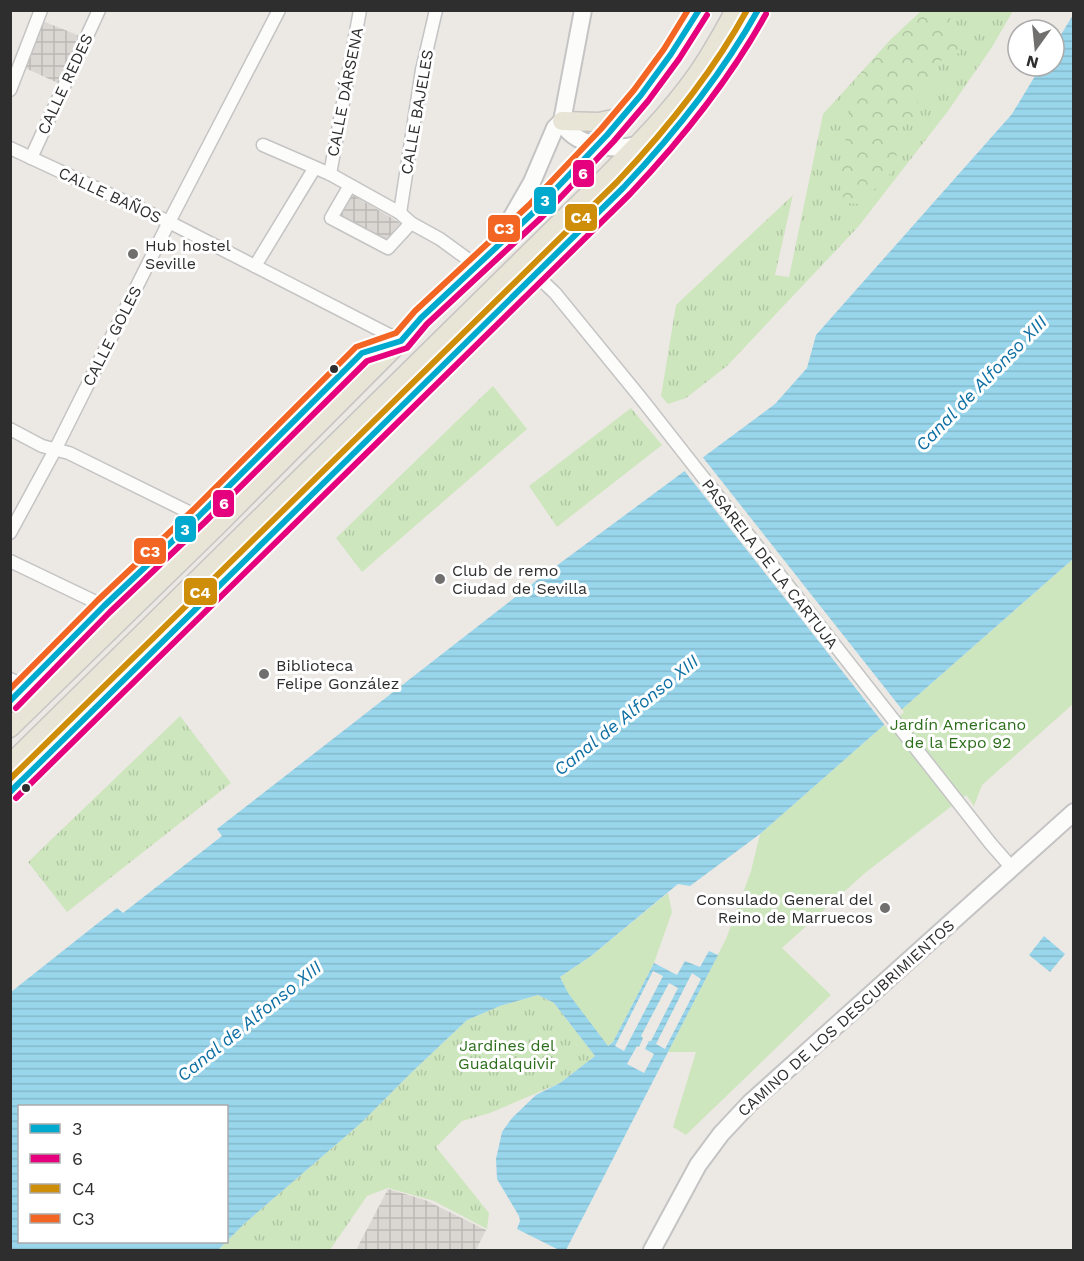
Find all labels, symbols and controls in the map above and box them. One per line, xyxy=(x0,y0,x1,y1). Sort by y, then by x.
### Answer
north arrow xyxy=(1006,18,1066,78)
street label: CALLE DÁRSENA xyxy=(323,25,367,158)
street label: CALLE REDES xyxy=(33,31,97,137)
street label: CALLE BAJELES xyxy=(397,48,437,176)
text: N xyxy=(1024,51,1040,73)
line badge: 6 xyxy=(572,159,595,188)
street label: CALLE BAÑOS xyxy=(56,163,164,227)
text: 6 xyxy=(578,164,588,183)
line badge: 3 xyxy=(533,186,557,215)
text: 3 xyxy=(540,191,550,210)
line badge: C4 xyxy=(564,203,598,232)
text: C4 xyxy=(570,208,592,227)
line badge: C3 xyxy=(487,214,521,243)
text: C3 xyxy=(494,219,514,238)
place label: Hub hostel Seville xyxy=(145,236,231,273)
marker: Hub hostel Seville xyxy=(126,247,140,261)
street label: CALLE GOLES xyxy=(79,283,145,389)
water label: Canal de Alfonso XIII xyxy=(911,311,1051,455)
unlabelled marker xyxy=(328,363,340,375)
street label: PASARELA DE LA CARTUJA xyxy=(698,475,842,653)
line badge: 6 xyxy=(212,489,235,518)
text: 6 xyxy=(219,494,229,513)
line badge: 3 xyxy=(174,515,197,543)
text: 3 xyxy=(180,520,190,539)
line badge: C3 xyxy=(133,537,167,565)
text: C3 xyxy=(140,542,160,561)
place label: Club de remo Ciudad de Sevilla xyxy=(452,561,587,598)
marker: Club de remo Ciudad de Sevilla xyxy=(433,572,447,586)
line badge: C4 xyxy=(183,577,218,606)
text: C4 xyxy=(189,583,211,602)
water label: Canal de Alfonso XIII xyxy=(550,650,703,780)
place label: Biblioteca Felipe González xyxy=(276,656,399,693)
marker: Biblioteca Felipe González xyxy=(257,667,271,681)
park label: Jardín Americano de la Expo 92 xyxy=(890,715,1026,752)
unlabelled marker xyxy=(20,782,32,794)
place label: Consulado General del Reino de Marruecos xyxy=(696,890,873,927)
marker: Consulado General del Reino de Marruecos xyxy=(878,901,892,915)
street label: CAMINO DE LOS DESCUBRIMIENTOS xyxy=(734,916,958,1120)
water label: Canal de Alfonso XIII xyxy=(173,956,326,1086)
park label: Jardines del Guadalquivir xyxy=(458,1036,556,1073)
legend xyxy=(18,1105,228,1243)
text: 3 xyxy=(72,1118,83,1139)
text: 6 xyxy=(72,1148,83,1169)
text: C4 xyxy=(72,1178,95,1199)
text: C3 xyxy=(72,1208,95,1229)

